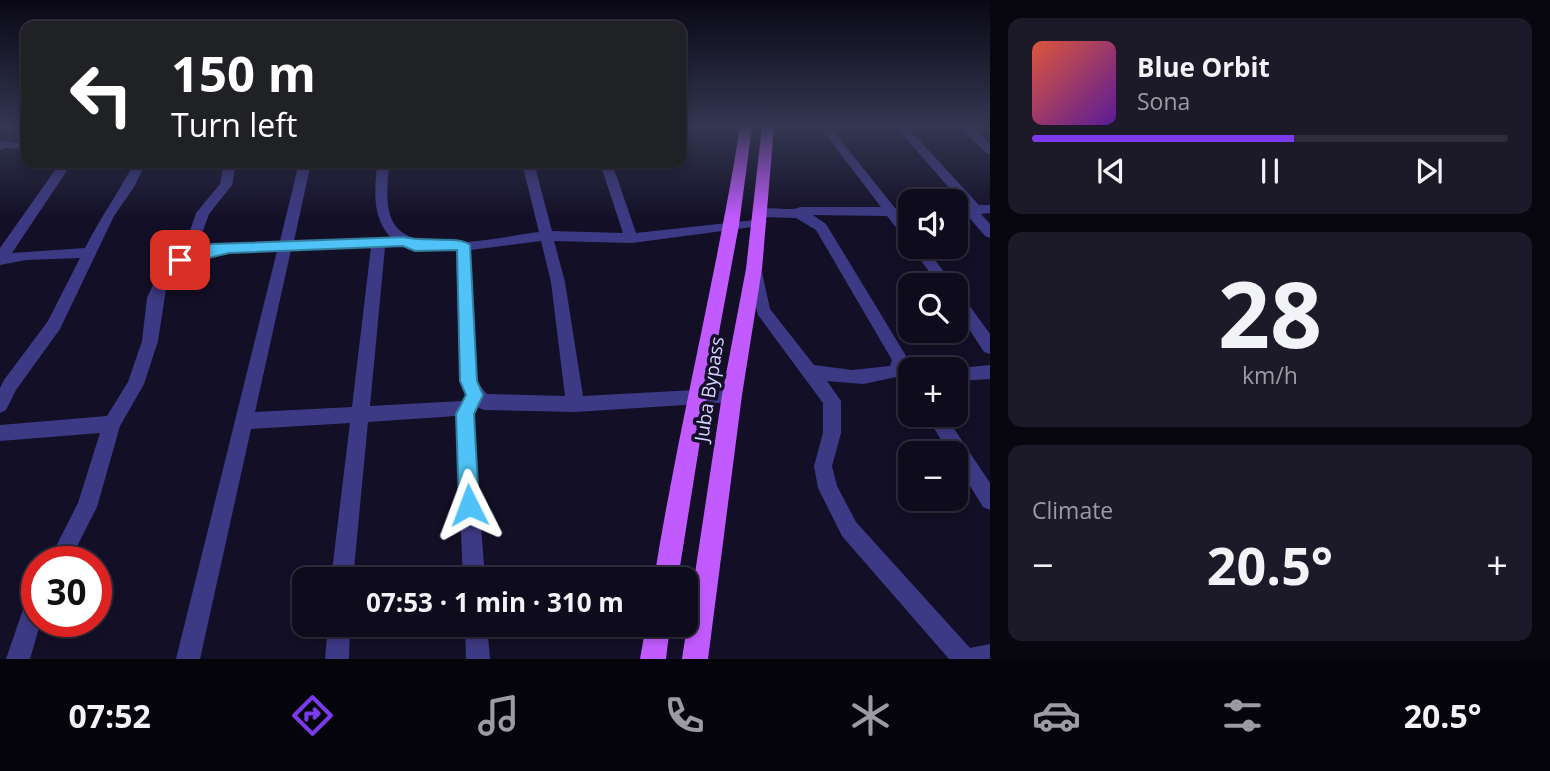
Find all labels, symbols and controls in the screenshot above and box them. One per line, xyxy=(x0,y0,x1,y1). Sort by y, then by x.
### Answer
text: 150 m xyxy=(171,40,316,106)
icon: left xyxy=(56,49,147,140)
text: Blue Orbit xyxy=(1137,49,1270,85)
text: Sona xyxy=(1137,85,1190,117)
text: Turn left xyxy=(171,103,297,146)
icon: previous xyxy=(1092,152,1130,190)
icon: pause xyxy=(1251,152,1289,190)
icon: next xyxy=(1410,152,1448,190)
map controls xyxy=(898,189,968,511)
button: sound xyxy=(898,189,968,259)
pin xyxy=(150,230,210,290)
icon: arrive xyxy=(161,241,199,279)
text: 28 xyxy=(1218,251,1322,375)
button: search xyxy=(898,273,968,343)
street label: Juba Bypass xyxy=(688,335,730,445)
button: + xyxy=(898,357,968,427)
text: km/h xyxy=(1242,359,1298,391)
button: − xyxy=(898,441,968,511)
position arrow xyxy=(432,468,506,542)
text: Climate xyxy=(1032,494,1113,526)
text: 20.5° xyxy=(1207,529,1333,600)
text: − xyxy=(1032,538,1054,590)
text: + xyxy=(1486,538,1508,590)
speed limit sign: 30 xyxy=(21,546,112,637)
text: 07:53 · 1 min · 310 m xyxy=(366,584,624,620)
icon: directions xyxy=(288,691,337,740)
icon: music xyxy=(474,691,523,740)
icon: phone xyxy=(660,691,709,740)
icon: climate xyxy=(846,691,895,740)
icon: car xyxy=(1032,691,1081,740)
icon: filters xyxy=(1218,691,1267,740)
text: 07:52 xyxy=(68,694,151,737)
text: 20.5° xyxy=(1404,694,1481,737)

